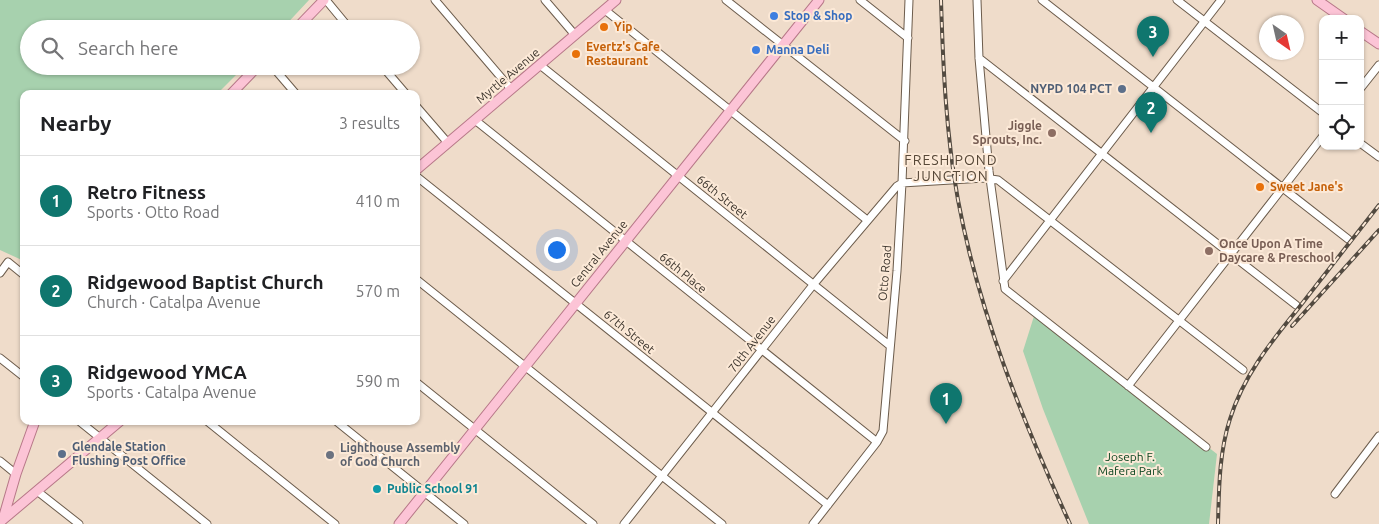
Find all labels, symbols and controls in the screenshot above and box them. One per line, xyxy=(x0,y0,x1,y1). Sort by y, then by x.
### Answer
place label: Stop & Shop xyxy=(784,9,852,22)
marker: Stop & Shop xyxy=(768,10,780,22)
north arrow xyxy=(1259,15,1304,60)
map controls xyxy=(1319,15,1364,150)
button: + xyxy=(1319,15,1364,60)
pin: 3 xyxy=(1137,16,1169,57)
search box xyxy=(20,20,420,75)
place label: Yip xyxy=(614,20,632,33)
marker: Yip xyxy=(598,21,610,33)
icon: search xyxy=(38,34,66,62)
text: Search here xyxy=(78,37,178,59)
place label: Evertz's Cafe Restaurant xyxy=(586,40,660,67)
place label: Manna Deli xyxy=(766,43,829,56)
marker: Manna Deli xyxy=(750,44,762,56)
street label: Myrtle Avenue xyxy=(473,45,542,106)
marker: Evertz's Cafe Restaurant xyxy=(570,48,582,60)
button: − xyxy=(1319,60,1364,105)
place label: NYPD 104 PCT xyxy=(1030,82,1112,95)
marker: NYPD 104 PCT xyxy=(1116,83,1128,95)
pin: 2 xyxy=(1135,92,1167,133)
button: locate xyxy=(1319,105,1364,150)
text: Nearby xyxy=(40,111,111,135)
text: 3 results xyxy=(339,114,400,132)
place label: Jiggle Sprouts, Inc. xyxy=(973,119,1042,146)
marker: Jiggle Sprouts, Inc. xyxy=(1046,127,1058,139)
district label: FRESH POND JUNCTION xyxy=(904,152,998,184)
street label: 66th Street xyxy=(694,172,750,221)
place label: Sweet Jane's xyxy=(1270,180,1343,193)
text: Retro Fitness xyxy=(87,181,206,203)
marker: Sweet Jane's xyxy=(1254,181,1266,193)
text: 1 xyxy=(51,192,61,210)
text: 410 m xyxy=(355,192,400,210)
text: Sports · Otto Road xyxy=(87,203,220,221)
street label: Central Avenue xyxy=(568,218,630,290)
your location xyxy=(544,237,570,263)
place label: Once Upon A Time Daycare & Preschool xyxy=(1219,237,1335,264)
street label: Otto Road xyxy=(876,244,893,301)
marker: Once Upon A Time Daycare & Preschool xyxy=(1203,245,1215,257)
street label: 66th Place xyxy=(657,250,709,295)
text: Ridgewood Baptist Church xyxy=(87,271,324,293)
text: 2 xyxy=(51,282,61,300)
text: 570 m xyxy=(355,282,400,300)
text: Church · Catalpa Avenue xyxy=(87,293,261,311)
street label: 67th Street xyxy=(601,307,657,356)
street label: 70th Avenue xyxy=(725,313,778,375)
text: Ridgewood YMCA xyxy=(87,361,247,383)
text: 3 xyxy=(51,372,61,390)
text: 590 m xyxy=(355,372,400,390)
text: Sports · Catalpa Avenue xyxy=(87,383,257,401)
pin: 1 xyxy=(930,383,962,424)
place label: Glendale Station Flushing Post Office xyxy=(72,440,186,467)
place label: Lighthouse Assembly of God Church xyxy=(340,441,461,468)
marker: Glendale Station Flushing Post Office xyxy=(56,448,68,460)
marker: Lighthouse Assembly of God Church xyxy=(324,449,336,461)
park label: Joseph F. Mafera Park xyxy=(1097,450,1163,477)
place label: Public School 91 xyxy=(387,482,479,495)
marker: Public School 91 xyxy=(371,483,383,495)

